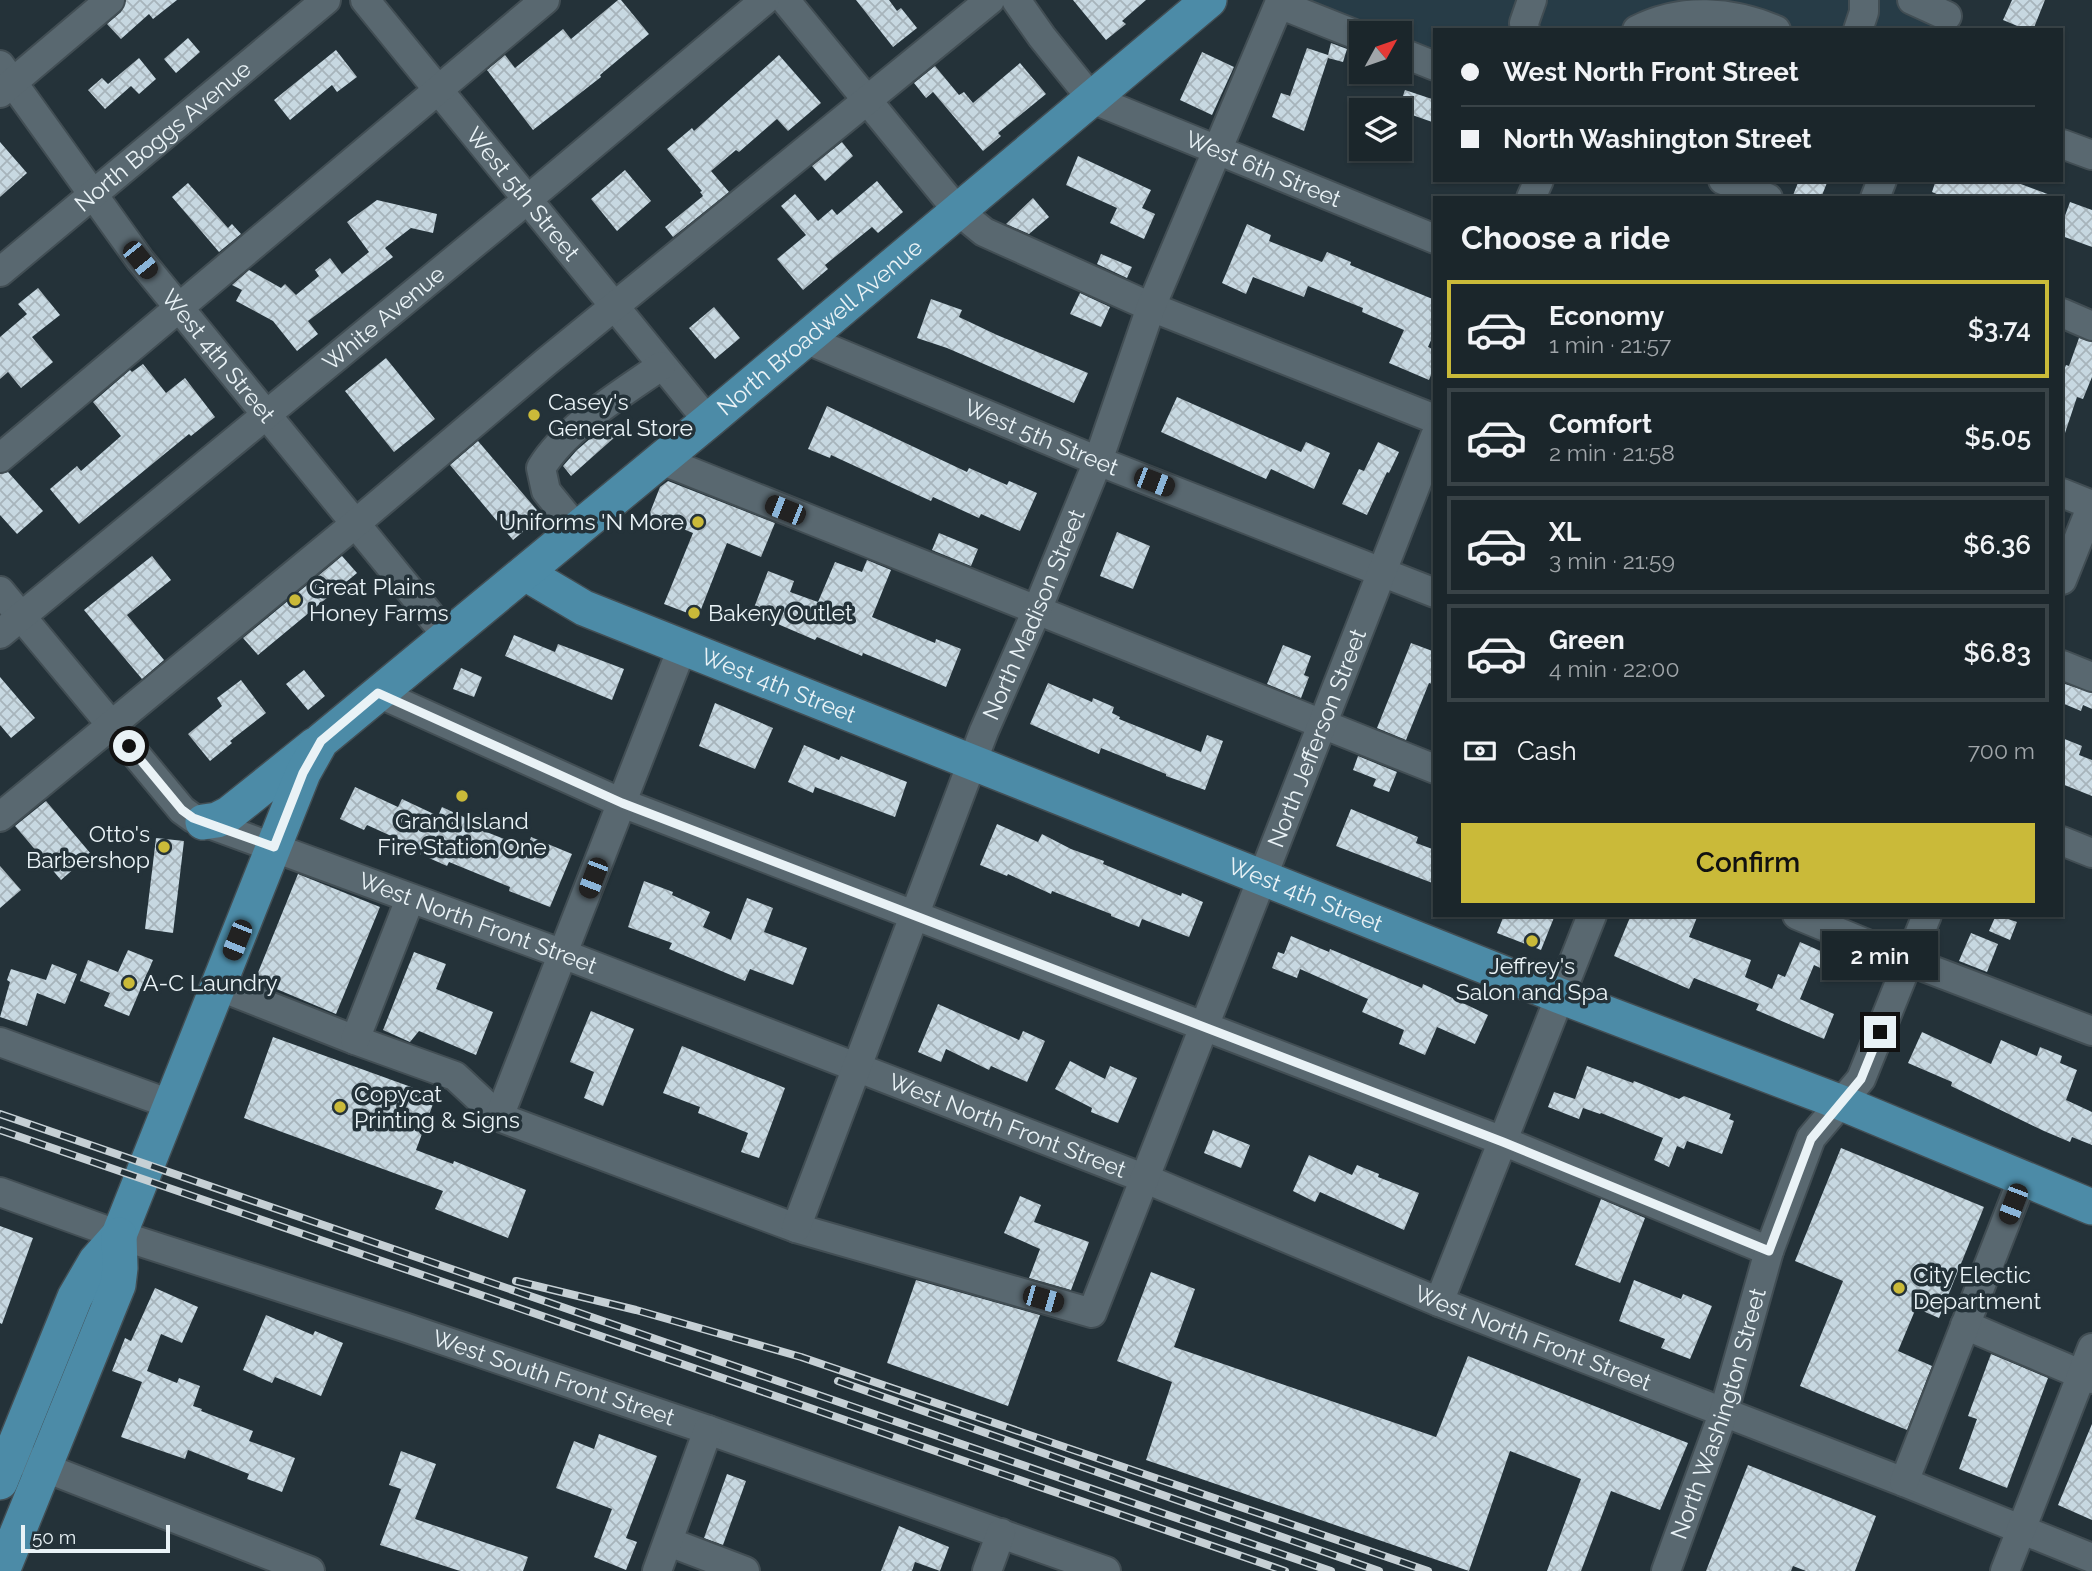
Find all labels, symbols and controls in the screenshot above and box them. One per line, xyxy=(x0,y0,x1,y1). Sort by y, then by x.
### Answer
north arrow xyxy=(1349,21,1412,84)
map controls xyxy=(1349,21,1412,161)
street label: North Boggs Avenue xyxy=(69,55,256,217)
text: West North Front Street xyxy=(1503,57,1799,87)
button: layers xyxy=(1349,98,1412,161)
street label: West 5th Street xyxy=(461,121,586,266)
text: North Washington Street xyxy=(1503,124,1812,154)
street label: West 6th Street xyxy=(1182,125,1346,212)
text: Choose a ride xyxy=(1461,219,1670,256)
street label: North Broadwell Avenue xyxy=(711,233,927,421)
car xyxy=(119,237,162,283)
street label: White Avenue xyxy=(317,260,450,376)
street label: West 4th Street xyxy=(156,284,281,428)
icon: car xyxy=(1465,298,1528,361)
text: Economy xyxy=(1549,301,1664,331)
text: $3.74 xyxy=(1968,314,2031,344)
text: 1 min · 21:57 xyxy=(1549,331,1671,358)
place label: Casey's General Store xyxy=(548,388,693,441)
street label: West 5th Street xyxy=(961,393,1123,481)
icon: car xyxy=(1465,406,1528,469)
marker: Casey's General Store xyxy=(526,407,542,423)
text: Comfort xyxy=(1549,409,1652,439)
text: $5.05 xyxy=(1965,422,2031,452)
text: 2 min · 21:58 xyxy=(1549,439,1675,466)
car xyxy=(1131,465,1178,499)
car xyxy=(762,492,809,528)
street label: North Madison Street xyxy=(977,505,1090,724)
place label: Uniforms 'N More xyxy=(499,508,684,535)
marker: Uniforms 'N More xyxy=(690,514,706,530)
icon: car xyxy=(1465,514,1528,577)
text: XL xyxy=(1549,517,1581,547)
text: $6.36 xyxy=(1963,530,2031,560)
text: 3 min · 21:59 xyxy=(1549,547,1675,574)
place label: Great Plains Honey Farms xyxy=(309,573,449,626)
marker: Great Plains Honey Farms xyxy=(287,592,303,608)
place label: Bakery Outlet xyxy=(708,599,853,626)
marker: Bakery Outlet xyxy=(686,605,702,621)
icon: car xyxy=(1465,622,1528,685)
street label: North Jefferson Street xyxy=(1261,624,1371,851)
text: Green xyxy=(1549,625,1625,655)
text: $6.83 xyxy=(1963,638,2031,668)
street label: West 4th Street xyxy=(698,642,860,728)
text: 4 min · 22:00 xyxy=(1549,655,1680,682)
route start xyxy=(113,730,145,762)
icon: cash xyxy=(1461,732,1499,770)
text: Cash xyxy=(1517,736,1577,766)
text: 700 m xyxy=(1968,737,2035,764)
marker: Grand Island Fire Station One xyxy=(454,788,470,804)
place label: Grand Island Fire Station One xyxy=(377,807,547,860)
place label: Otto's Barbershop xyxy=(26,820,150,873)
button: Confirm xyxy=(1461,823,2035,903)
marker: Otto's Barbershop xyxy=(156,839,172,855)
street label: West 4th Street xyxy=(1224,851,1387,937)
car xyxy=(576,855,611,901)
street label: West North Front Street xyxy=(355,866,601,979)
car xyxy=(220,917,255,963)
callout: 2 min xyxy=(1822,930,1938,979)
marker: Jeffrey's Salon and Spa xyxy=(1524,933,1540,949)
text: 2 min xyxy=(1851,942,1909,969)
place label: Jeffrey's Salon and Spa xyxy=(1456,952,1608,1005)
place label: A-C Laundry xyxy=(143,969,278,996)
marker: A-C Laundry xyxy=(121,975,137,991)
route end xyxy=(1864,1016,1896,1048)
street label: West North Front Street xyxy=(885,1067,1130,1183)
place label: Copycat Printing & Signs xyxy=(354,1080,520,1133)
marker: Copycat Printing & Signs xyxy=(332,1099,348,1115)
car xyxy=(1996,1181,2031,1227)
place label: City Electic Department xyxy=(1913,1261,2041,1314)
street label: West North Front Street xyxy=(1411,1279,1656,1396)
marker: City Electic Department xyxy=(1891,1280,1907,1296)
car xyxy=(1020,1283,1067,1315)
street label: North Washington Street xyxy=(1665,1285,1771,1543)
street label: West South Front Street xyxy=(429,1324,679,1431)
scale bar xyxy=(21,1522,170,1554)
text: 50 m xyxy=(32,1526,76,1548)

